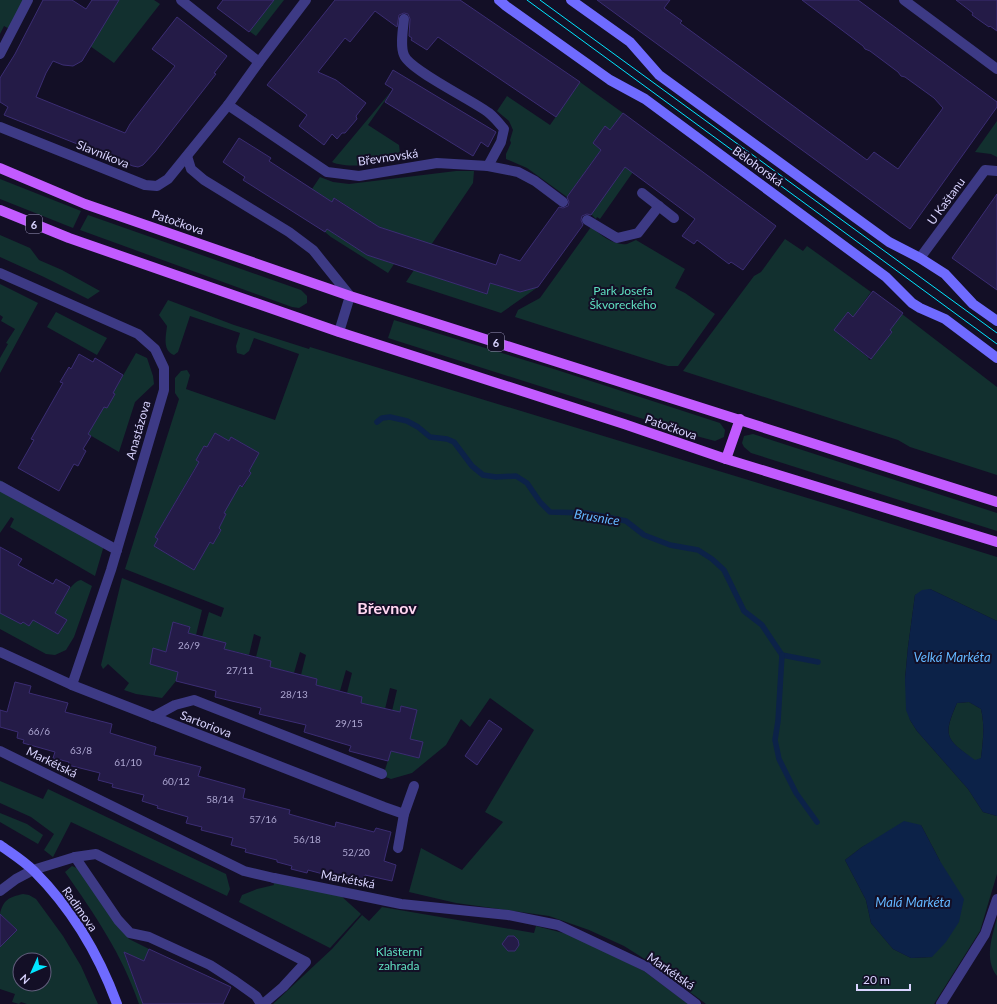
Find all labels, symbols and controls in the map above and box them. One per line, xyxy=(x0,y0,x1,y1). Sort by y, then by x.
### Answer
street label: Slavníkova xyxy=(74,137,132,171)
street label: Bělohorská xyxy=(730,143,786,189)
street label: Břevnovská xyxy=(357,145,419,169)
street label: U Kaštanu xyxy=(924,174,968,228)
street label: Patočkova xyxy=(150,206,206,238)
road number: 6 xyxy=(26,215,42,233)
park label: Park Josefa Škvoreckého xyxy=(589,283,657,312)
road number: 6 xyxy=(488,333,504,351)
street label: Anastázova xyxy=(122,399,154,461)
street label: Patočkova xyxy=(643,411,699,443)
water label: Brusnice xyxy=(573,505,621,529)
district label: Břevnov xyxy=(357,598,417,617)
house number: 26/9 xyxy=(178,639,200,651)
water label: Velká Markéta xyxy=(913,649,991,665)
house number: 27/11 xyxy=(226,664,254,676)
house number: 28/13 xyxy=(280,688,308,700)
street label: Sartoriova xyxy=(178,707,234,741)
house number: 29/15 xyxy=(335,717,363,729)
house number: 66/6 xyxy=(28,725,50,737)
street label: Markétská xyxy=(24,743,80,781)
house number: 63/8 xyxy=(70,744,92,756)
house number: 61/10 xyxy=(114,756,142,768)
house number: 60/12 xyxy=(162,775,190,787)
house number: 58/14 xyxy=(206,793,234,805)
house number: 57/16 xyxy=(249,813,277,825)
house number: 56/18 xyxy=(293,833,321,845)
house number: 52/20 xyxy=(342,846,370,858)
street label: Markétská xyxy=(320,866,376,892)
street label: Radimova xyxy=(59,884,101,934)
water label: Malá Markéta xyxy=(875,894,951,910)
park label: Klášterní zahrada xyxy=(376,944,423,973)
street label: Markétská xyxy=(644,949,698,993)
north arrow xyxy=(12,952,52,992)
scale bar xyxy=(857,966,910,992)
text: N xyxy=(17,972,32,987)
text: 20 m xyxy=(863,972,890,987)

